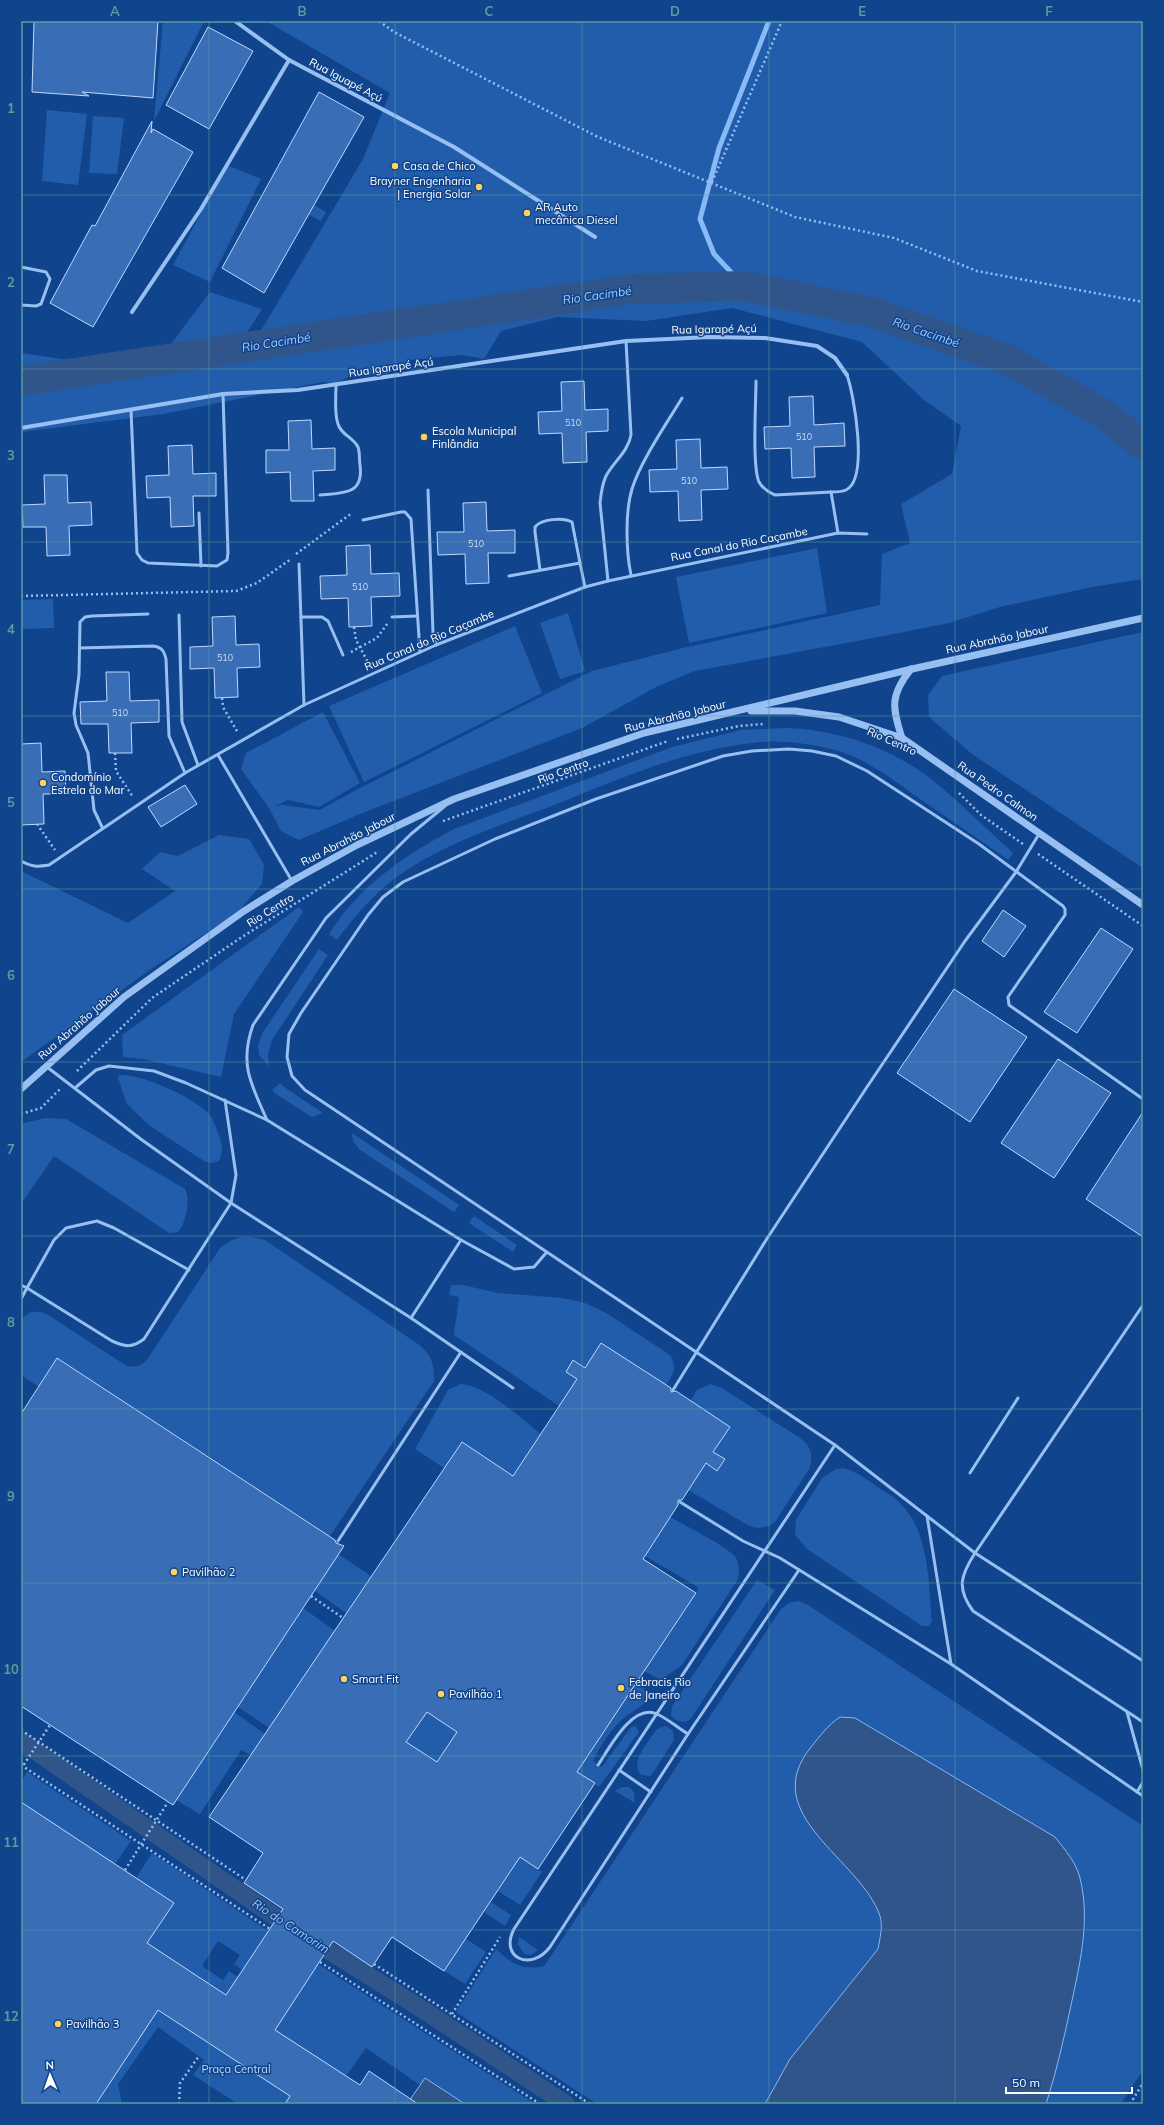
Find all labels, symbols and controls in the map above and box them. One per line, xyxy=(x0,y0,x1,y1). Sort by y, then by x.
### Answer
text: A xyxy=(110,3,120,19)
text: B xyxy=(298,3,307,19)
text: C xyxy=(485,3,494,19)
text: D xyxy=(670,3,680,19)
text: E xyxy=(858,3,866,19)
text: F xyxy=(1045,3,1053,19)
street label: Rua Iguapé Açú xyxy=(307,55,385,105)
text: 1 xyxy=(7,100,15,116)
place label: Casa de Chico xyxy=(403,159,476,173)
marker: Casa de Chico xyxy=(390,161,400,171)
place label: Brayner Engenharia | Energia Solar xyxy=(370,174,471,201)
marker: Brayner Engenharia | Energia Solar xyxy=(474,182,484,192)
place label: AR Auto mecânica Diesel xyxy=(535,200,618,227)
marker: AR Auto mecânica Diesel xyxy=(522,208,532,218)
text: 2 xyxy=(7,274,15,290)
water label: Rio Cacimbé xyxy=(562,283,633,307)
water label: Rio Cacimbé xyxy=(891,314,962,351)
street label: Rua Igarapé Açú xyxy=(671,321,757,337)
water label: Rio Cacimbé xyxy=(241,329,312,355)
street label: Rua Igarapé Açú xyxy=(348,354,434,380)
house number: 510 xyxy=(565,417,581,428)
place label: Escola Municipal Finlândia xyxy=(432,424,516,451)
house number: 510 xyxy=(796,431,812,442)
marker: Escola Municipal Finlândia xyxy=(419,432,429,442)
text: 3 xyxy=(7,447,15,463)
house number: 510 xyxy=(681,475,697,486)
street label: Rua Canal do Rio Caçambe xyxy=(669,524,809,564)
house number: 510 xyxy=(468,538,484,549)
house number: 510 xyxy=(352,581,368,592)
street label: Rua Canal do Rio Caçambe xyxy=(362,606,496,674)
text: 4 xyxy=(7,621,15,637)
street label: Rua Abrahão Jabour xyxy=(945,621,1049,657)
house number: 510 xyxy=(217,652,233,663)
street label: Rua Abrahão Jabour xyxy=(623,697,727,735)
house number: 510 xyxy=(112,707,128,718)
street label: Rio Centro xyxy=(865,724,919,758)
street label: Rio Centro xyxy=(536,755,590,787)
street label: Rua Pedro Calmon xyxy=(955,758,1041,824)
place label: Condomínio Estrela do Mar xyxy=(51,770,124,797)
marker: Condomínio Estrela do Mar xyxy=(38,778,48,788)
text: 5 xyxy=(7,794,15,810)
street label: Rua Abrahão Jabour xyxy=(298,809,398,869)
street label: Rio Centro xyxy=(244,890,296,930)
text: 6 xyxy=(7,967,15,983)
street label: Rua Abrahão Jabour xyxy=(35,984,123,1062)
text: 7 xyxy=(7,1141,15,1157)
text: 8 xyxy=(7,1314,15,1330)
text: 9 xyxy=(7,1488,15,1504)
place label: Pavilhão 2 xyxy=(182,1565,236,1579)
marker: Pavilhão 2 xyxy=(169,1567,179,1577)
text: 10 xyxy=(3,1661,19,1677)
place label: Smart Fit xyxy=(352,1672,399,1686)
marker: Smart Fit xyxy=(339,1674,349,1684)
place label: Febracis Rio de Janeiro xyxy=(629,1675,691,1702)
marker: Febracis Rio de Janeiro xyxy=(616,1683,626,1693)
place label: Pavilhão 1 xyxy=(449,1687,502,1701)
marker: Pavilhão 1 xyxy=(436,1689,446,1699)
text: 11 xyxy=(3,1834,19,1850)
water label: Rio do Camorim xyxy=(250,1896,332,1956)
text: 12 xyxy=(3,2008,19,2024)
place label: Pavilhão 3 xyxy=(66,2017,119,2031)
marker: Pavilhão 3 xyxy=(53,2019,63,2029)
north arrow xyxy=(30,2055,70,2095)
text: N xyxy=(45,2058,54,2072)
park label: Praça Central xyxy=(201,2062,271,2076)
scale bar xyxy=(1006,2069,1132,2095)
text: 50 m xyxy=(1012,2075,1040,2090)

